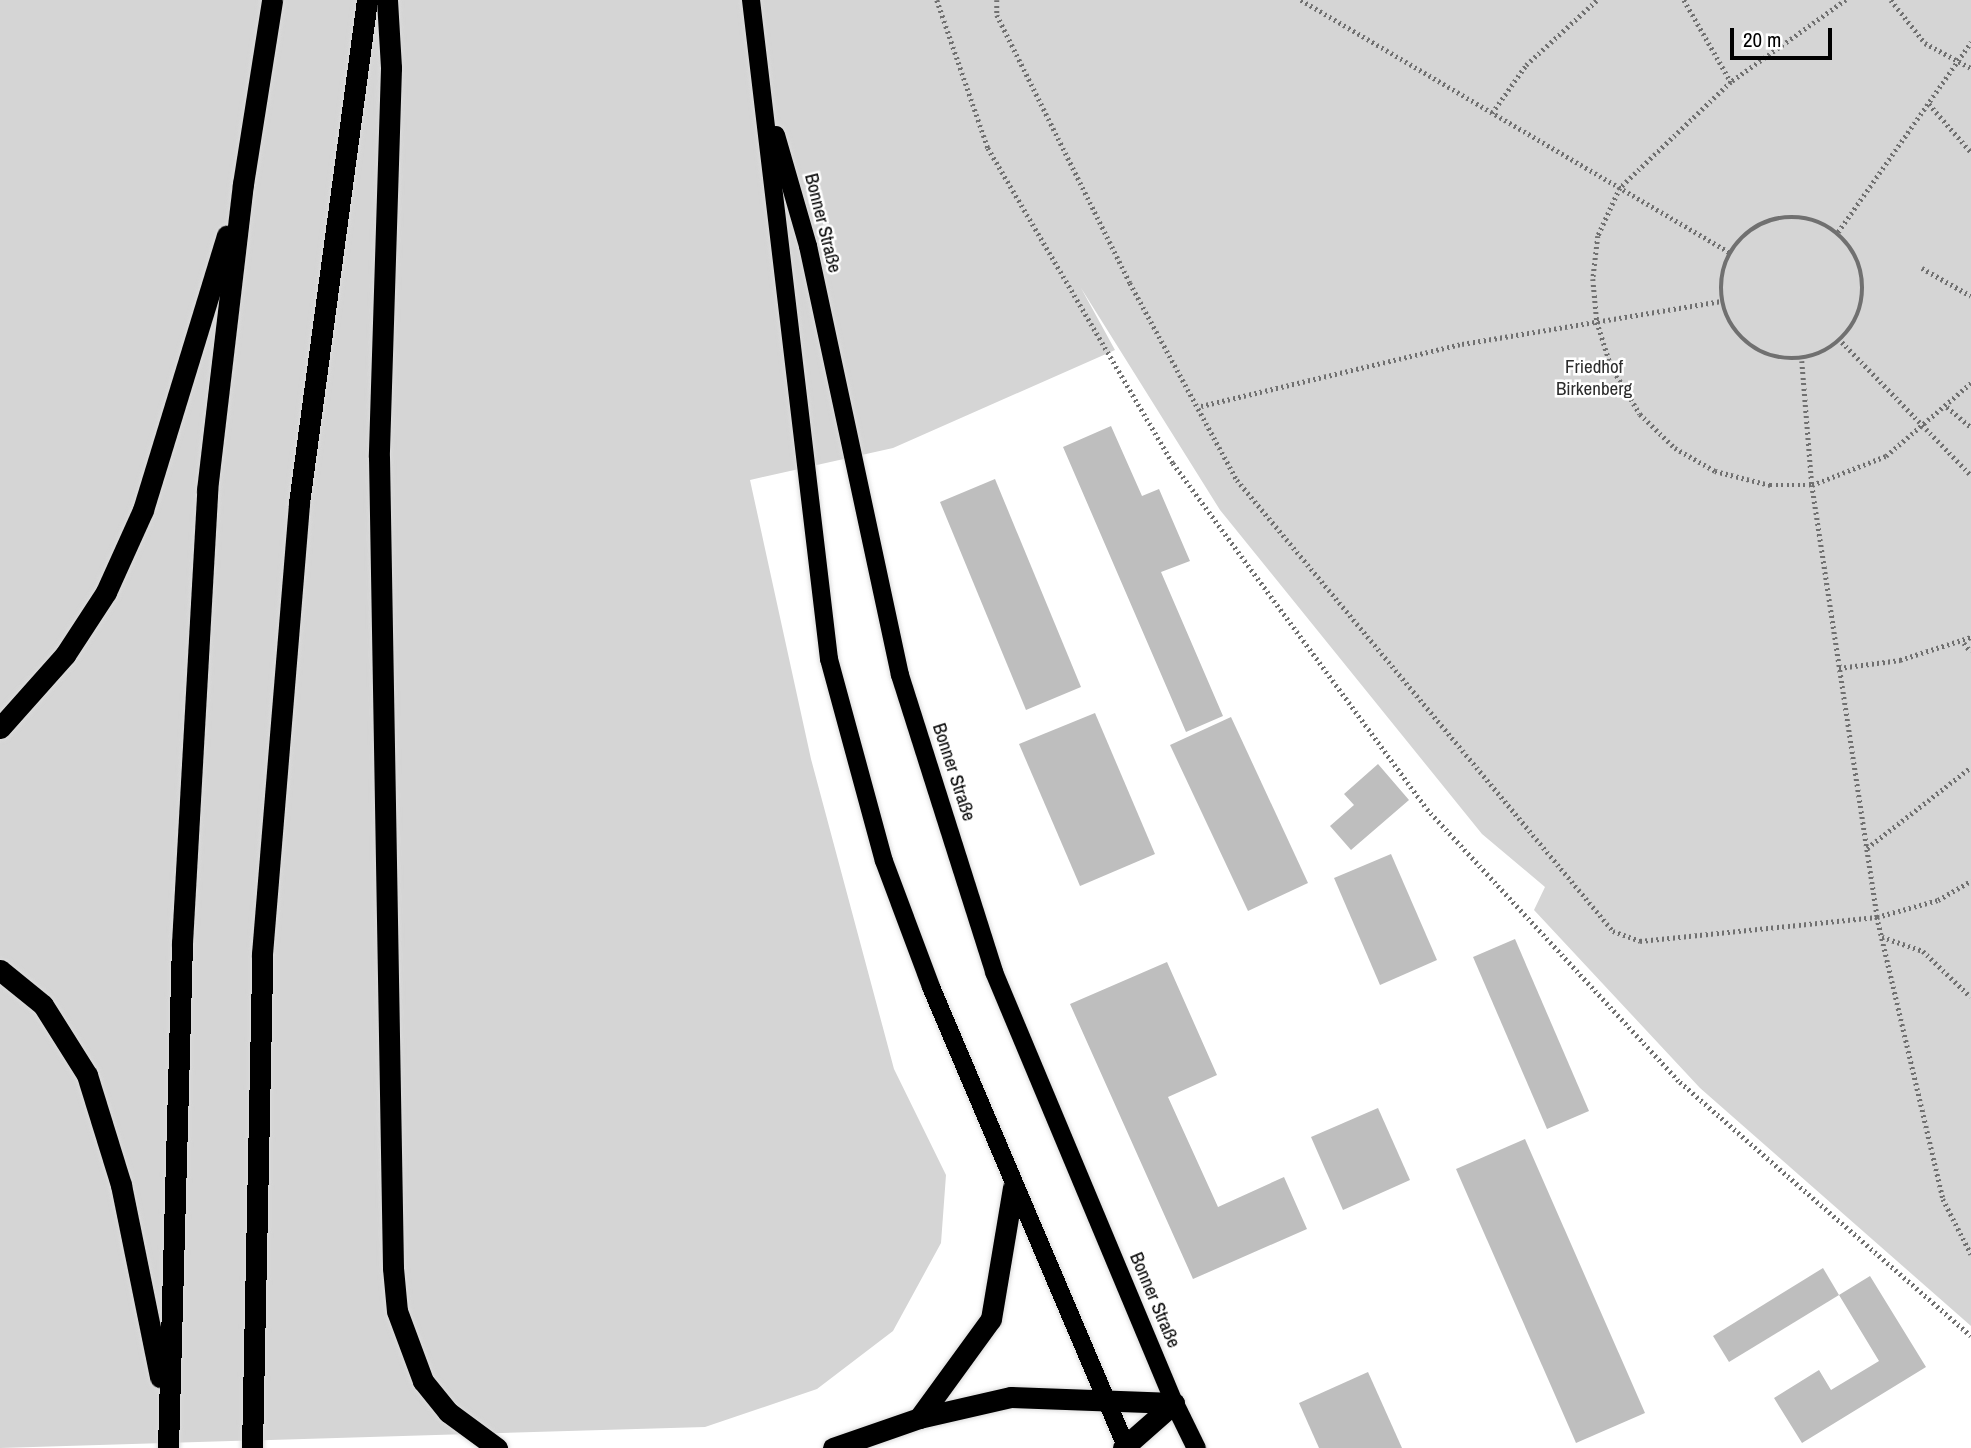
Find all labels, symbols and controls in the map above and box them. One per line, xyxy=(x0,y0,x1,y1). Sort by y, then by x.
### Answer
scale bar xyxy=(1733,14,1834,58)
text: 20 m xyxy=(1743,25,1781,54)
street label: Bonner Straße xyxy=(800,171,846,275)
park label: Friedhof Birkenberg xyxy=(1556,356,1632,400)
street label: Bonner Straße xyxy=(928,720,980,824)
street label: Bonner Straße xyxy=(1125,1249,1185,1351)

